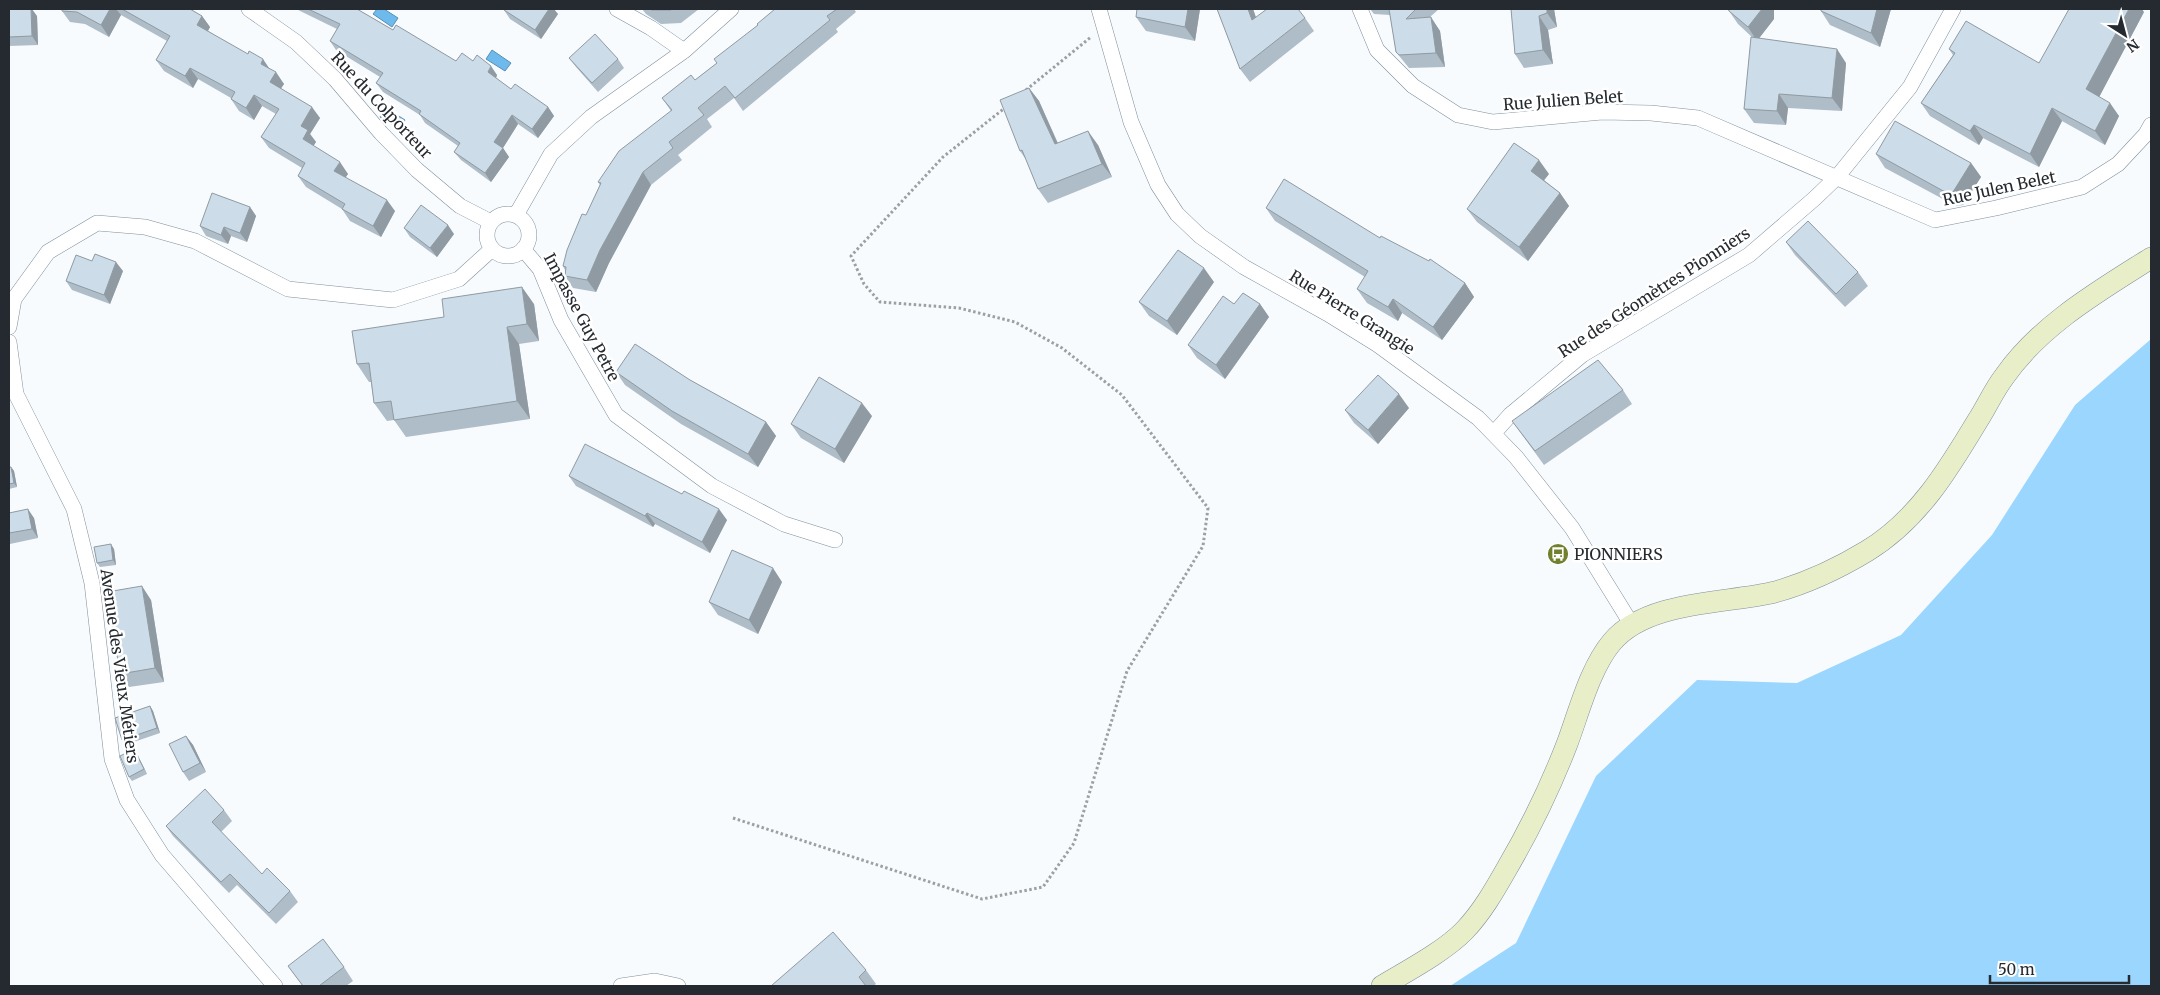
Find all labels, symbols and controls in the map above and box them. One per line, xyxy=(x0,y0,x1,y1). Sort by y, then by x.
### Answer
north arrow xyxy=(2100,10,2150,60)
text: N xyxy=(2123,35,2142,56)
street label: Rue du Colporteur xyxy=(327,47,437,163)
street label: Rue Julien Belet xyxy=(1502,86,1624,114)
street label: Rue Julen Belet xyxy=(1941,166,2058,210)
street label: Rue des Géomètres Pionniers xyxy=(1554,222,1754,362)
street label: Impasse Guy Petre xyxy=(540,250,624,384)
street label: Rue Pierre Grangie xyxy=(1286,265,1418,359)
bus stop icon: PIONNIERS xyxy=(1546,542,1570,566)
place label: PIONNIERS xyxy=(1574,544,1663,564)
street label: Avenue des Vieux Métiers xyxy=(96,567,144,765)
scale bar xyxy=(1990,952,2129,984)
text: 50 m xyxy=(1998,960,2035,979)

